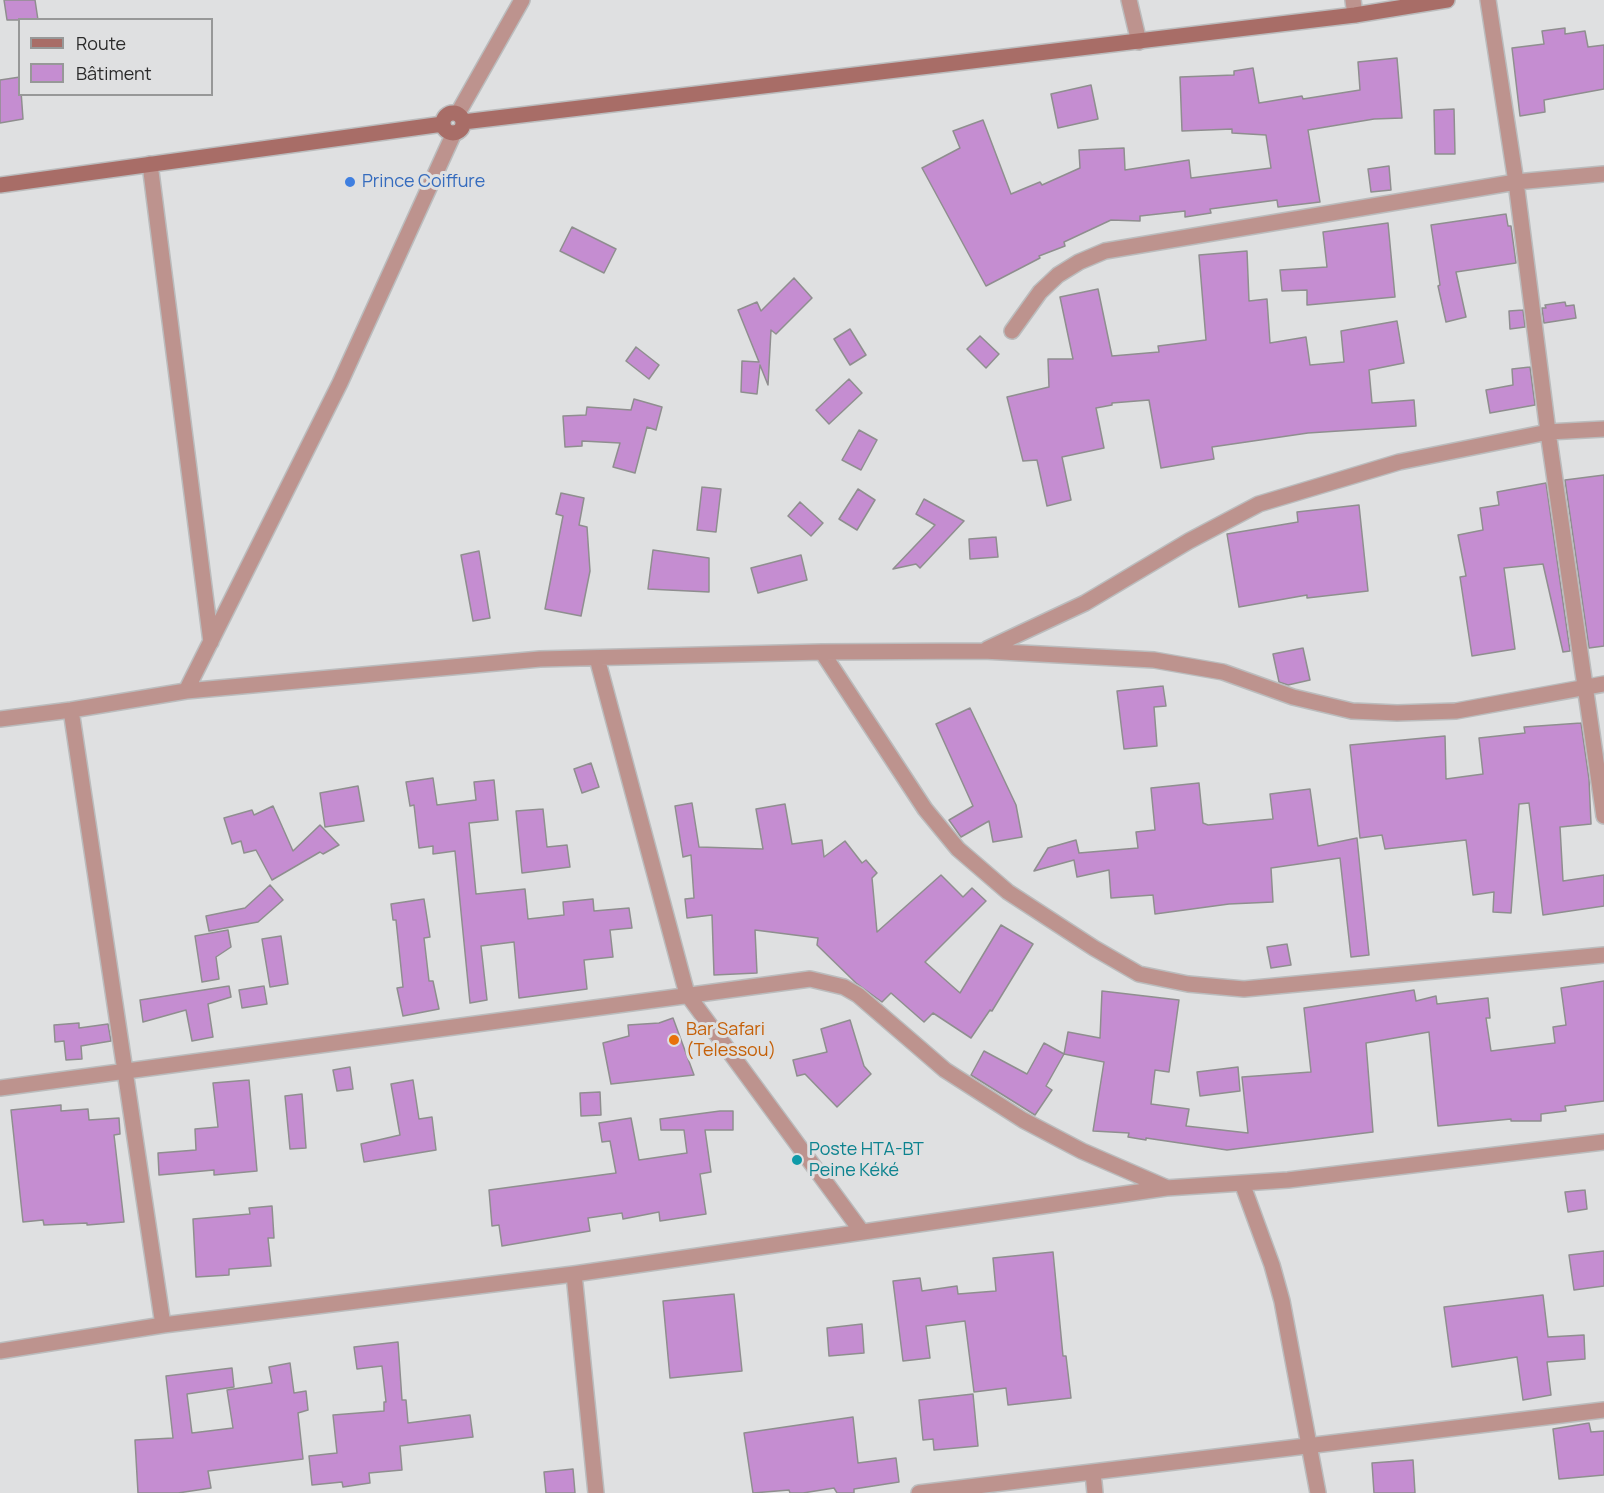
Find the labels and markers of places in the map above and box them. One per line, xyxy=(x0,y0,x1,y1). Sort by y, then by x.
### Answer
place label: Prince Coiffure xyxy=(362,171,485,193)
marker: Prince Coiffure xyxy=(343,175,357,189)
place label: Bar Safari (Telessou) xyxy=(686,1019,776,1062)
marker: Bar Safari (Telessou) xyxy=(667,1033,681,1047)
place label: Poste HTA-BT Peine Kéké xyxy=(809,1139,924,1182)
marker: Poste HTA-BT Peine Kéké xyxy=(790,1153,804,1167)

